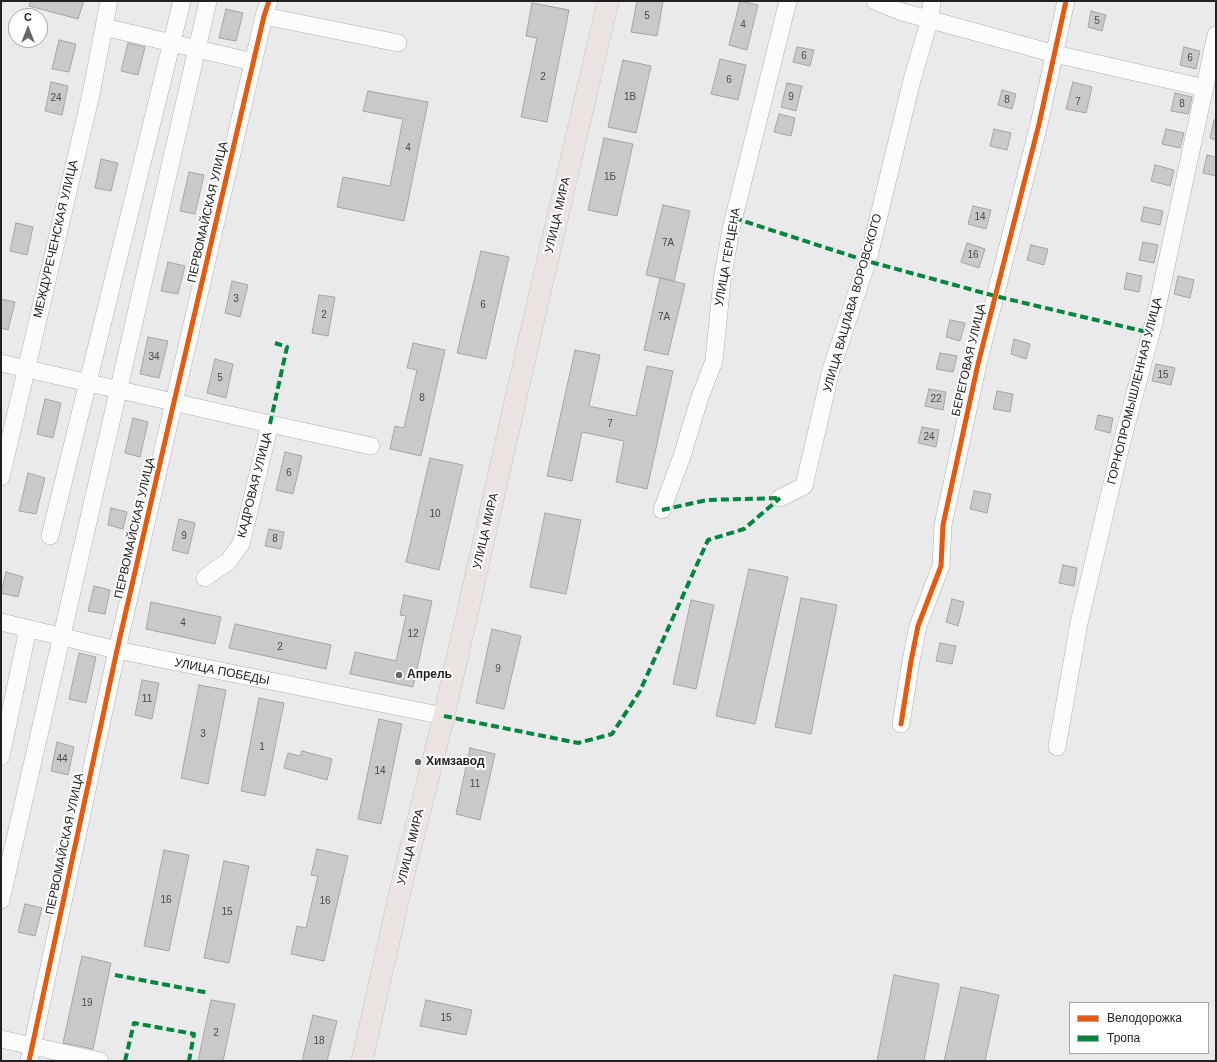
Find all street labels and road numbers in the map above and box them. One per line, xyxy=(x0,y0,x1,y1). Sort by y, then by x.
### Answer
street label: ПЕРВОМАЙСКАЯ УЛИЦА xyxy=(185,140,231,284)
street label: МЕЖДУРЕЧЕНСКАЯ УЛИЦА xyxy=(31,159,81,319)
street label: УЛИЦА МИРА xyxy=(542,175,574,255)
street label: УЛИЦА ГЕРЦЕНА xyxy=(712,207,744,307)
street label: УЛИЦА ВАЦЛАВА ВОРОВСКОГО xyxy=(821,212,885,394)
street label: ГОРНОПРОМЫШЛЕННАЯ УЛИЦА xyxy=(1105,296,1165,486)
street label: БЕРЕГОВАЯ УЛИЦА xyxy=(949,302,989,418)
street label: КАДРОВАЯ УЛИЦА xyxy=(235,430,275,540)
street label: ПЕРВОМАЙСКАЯ УЛИЦА xyxy=(112,456,158,600)
street label: УЛИЦА МИРА xyxy=(470,491,502,571)
street label: УЛИЦА ПОБЕДЫ xyxy=(173,656,271,688)
street label: ПЕРВОМАЙСКАЯ УЛИЦА xyxy=(43,772,87,916)
street label: УЛИЦА МИРА xyxy=(395,808,427,886)

